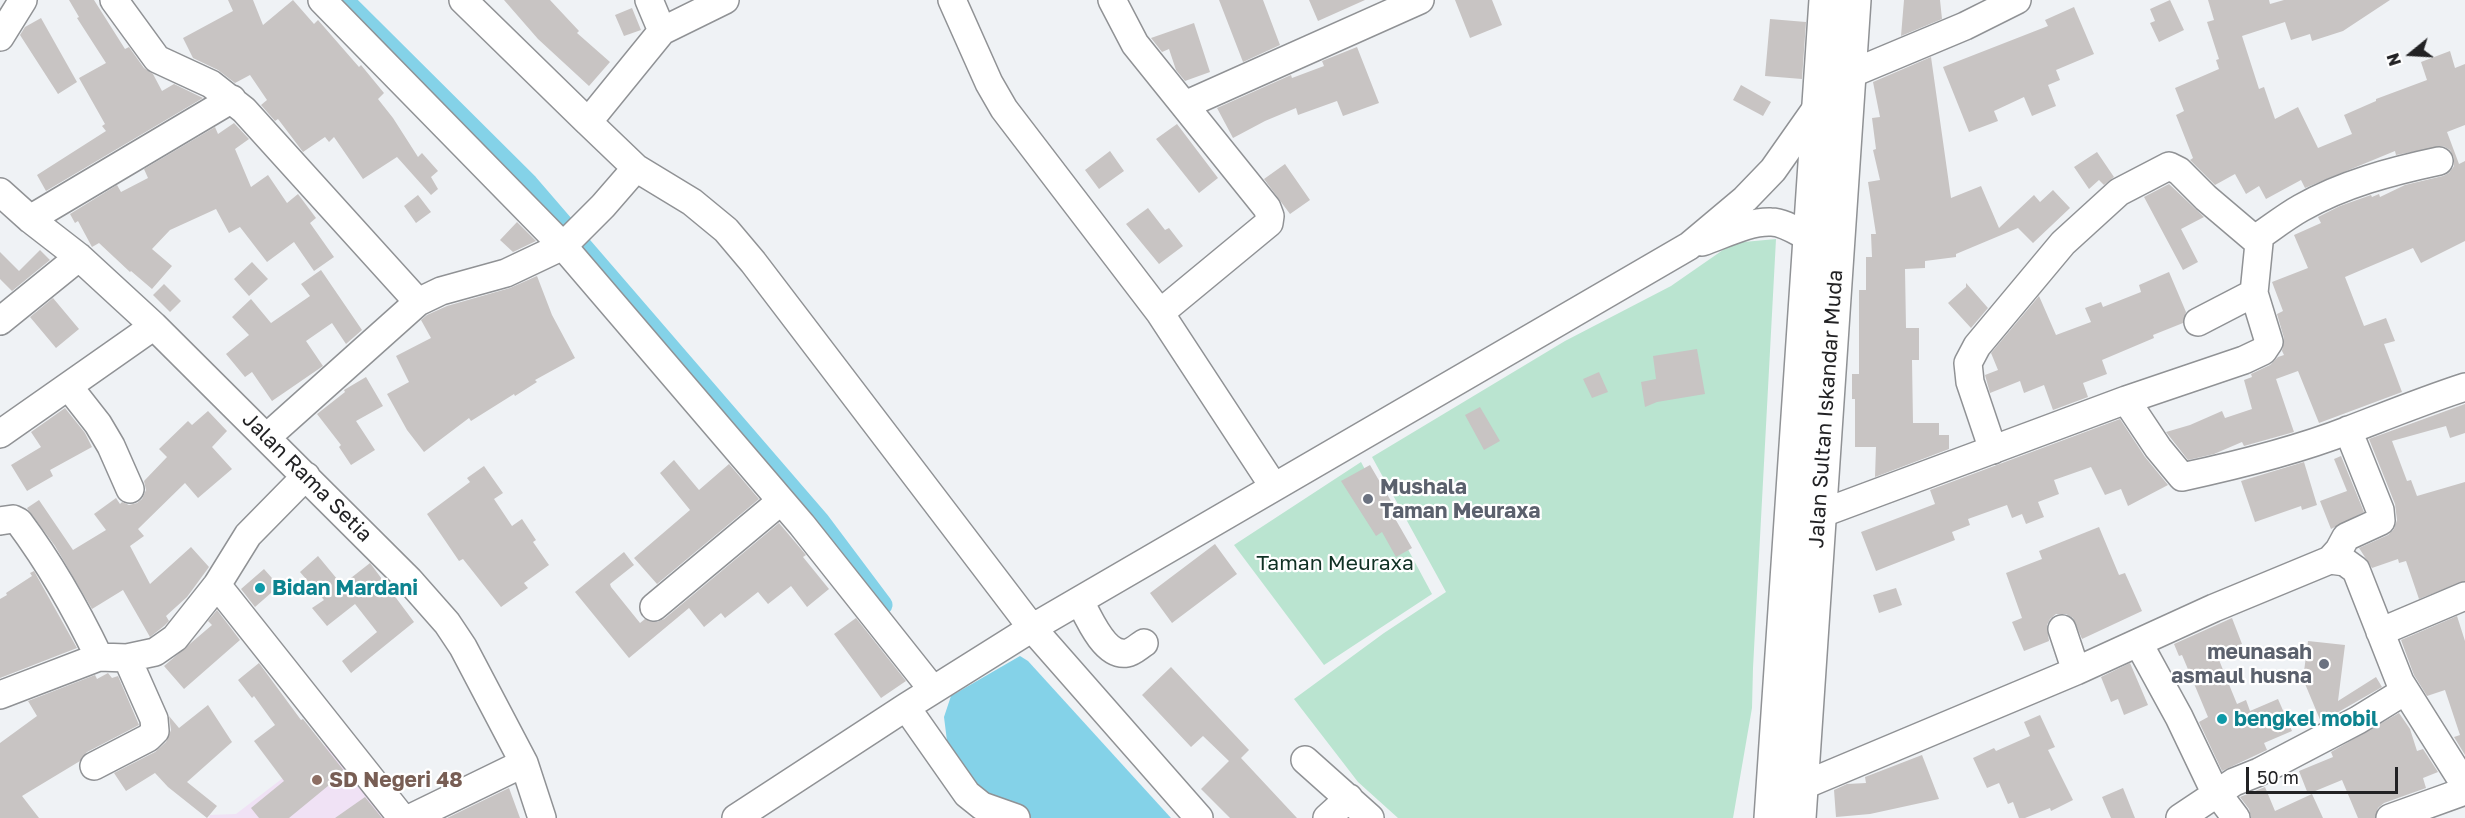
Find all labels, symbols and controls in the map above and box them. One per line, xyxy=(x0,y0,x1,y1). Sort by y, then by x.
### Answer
north arrow xyxy=(2381,24,2441,84)
text: N xyxy=(2382,51,2405,68)
street label: Jalan Sultan Iskandar Muda xyxy=(1804,269,1848,549)
street label: Jalan Rama Setia xyxy=(237,407,377,547)
place label: Mushala Taman Meuraxa xyxy=(1380,474,1540,524)
marker: Mushala Taman Meuraxa xyxy=(1361,492,1375,506)
park label: Taman Meuraxa xyxy=(1256,550,1414,576)
place label: Bidan Mardani xyxy=(272,575,418,601)
marker: Bidan Mardani xyxy=(253,581,267,595)
place label: meunasah asmaul husna xyxy=(2171,639,2312,689)
marker: meunasah asmaul husna xyxy=(2317,657,2331,671)
place label: bengkel mobil xyxy=(2234,706,2378,732)
marker: bengkel mobil xyxy=(2215,712,2229,726)
scale bar xyxy=(2249,755,2400,793)
text: 50 m xyxy=(2257,766,2299,788)
place label: SD Negeri 48 xyxy=(329,767,463,793)
marker: SD Negeri 48 xyxy=(310,773,324,787)

